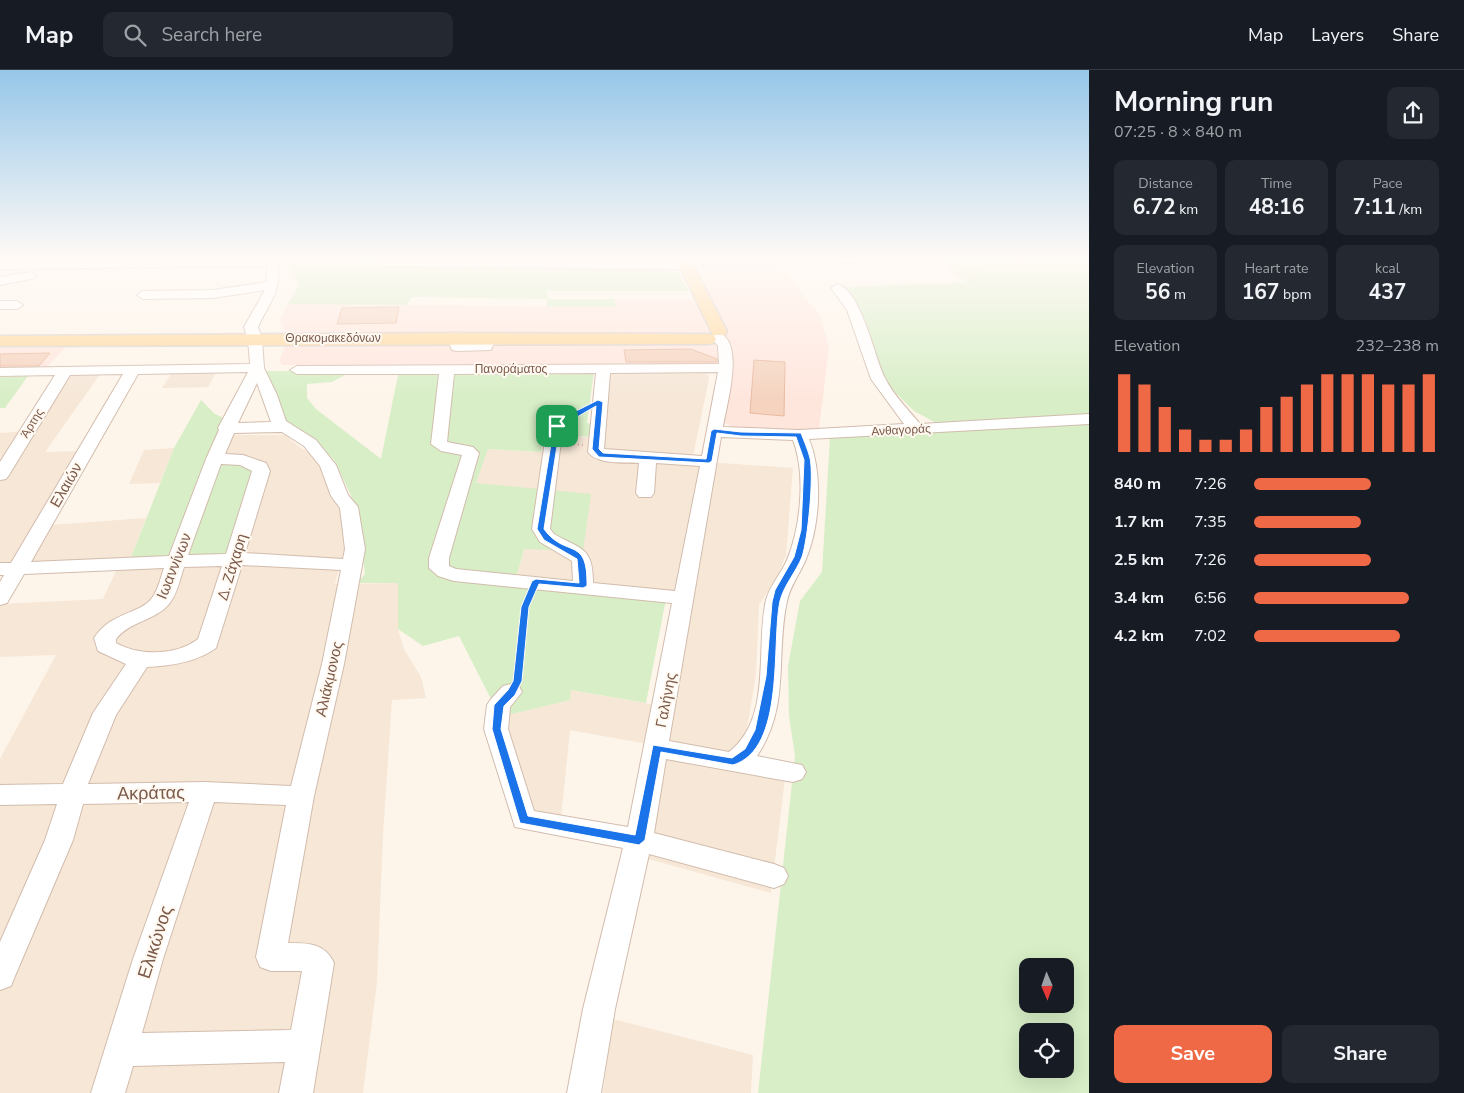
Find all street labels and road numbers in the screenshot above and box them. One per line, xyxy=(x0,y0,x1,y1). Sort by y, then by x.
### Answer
street label: Θρακομακεδόνων xyxy=(285,330,381,346)
street label: Πανοράματος xyxy=(475,361,548,377)
street label: Άρτης xyxy=(17,405,47,441)
street label: Ανθαγοράς xyxy=(871,420,931,440)
street label: Ελαιών xyxy=(45,459,87,511)
street label: Ιωαννίνων xyxy=(152,530,196,602)
street label: Δ. Ζάχαρη xyxy=(212,531,252,603)
street label: Αλιάκμονος xyxy=(311,639,347,719)
street label: Γαλήνης xyxy=(651,671,681,729)
street label: Ακράτας xyxy=(117,780,185,806)
street label: Ελικώνος xyxy=(132,902,178,982)

